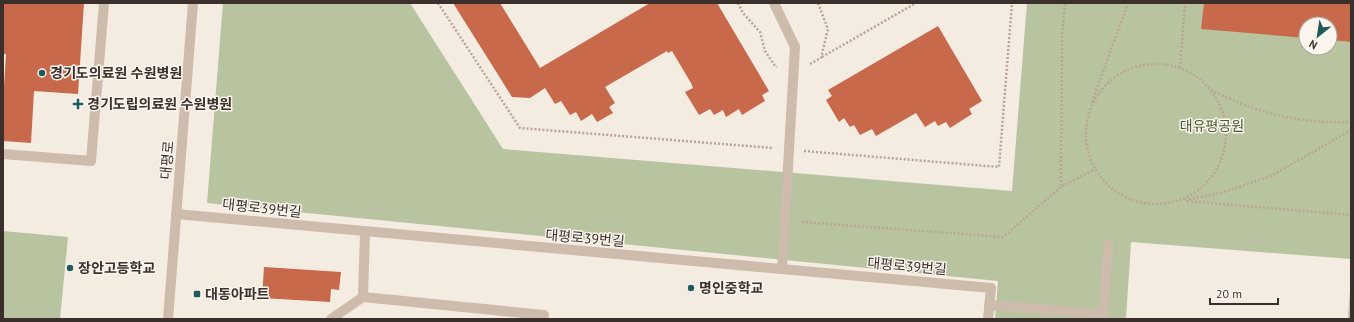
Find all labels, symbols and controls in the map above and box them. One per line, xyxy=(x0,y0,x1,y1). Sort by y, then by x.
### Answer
north arrow xyxy=(1298,16,1338,56)
text: N xyxy=(1306,37,1320,53)
place label: 경기도의료원 수원병원 xyxy=(50,64,182,82)
marker: 경기도의료원 수원병원 xyxy=(37,68,47,78)
place label: 경기도립의료원 수원병원 xyxy=(87,95,232,113)
marker: 경기도립의료원 수원병원 xyxy=(72,98,84,110)
park label: 대유평공원 xyxy=(1180,117,1244,135)
street label: 대평로 xyxy=(156,140,178,180)
street label: 대평로39번길 xyxy=(221,195,303,221)
street label: 대평로39번길 xyxy=(545,226,625,250)
street label: 대평로39번길 xyxy=(867,254,947,278)
place label: 장안고등학교 xyxy=(78,259,155,277)
marker: 장안고등학교 xyxy=(65,263,75,273)
place label: 명인중학교 xyxy=(699,279,764,297)
scale bar xyxy=(1210,280,1278,306)
marker: 명인중학교 xyxy=(686,283,696,293)
place label: 대동아파트 xyxy=(205,285,270,303)
text: 20 m xyxy=(1216,286,1242,301)
marker: 대동아파트 xyxy=(192,289,202,299)

